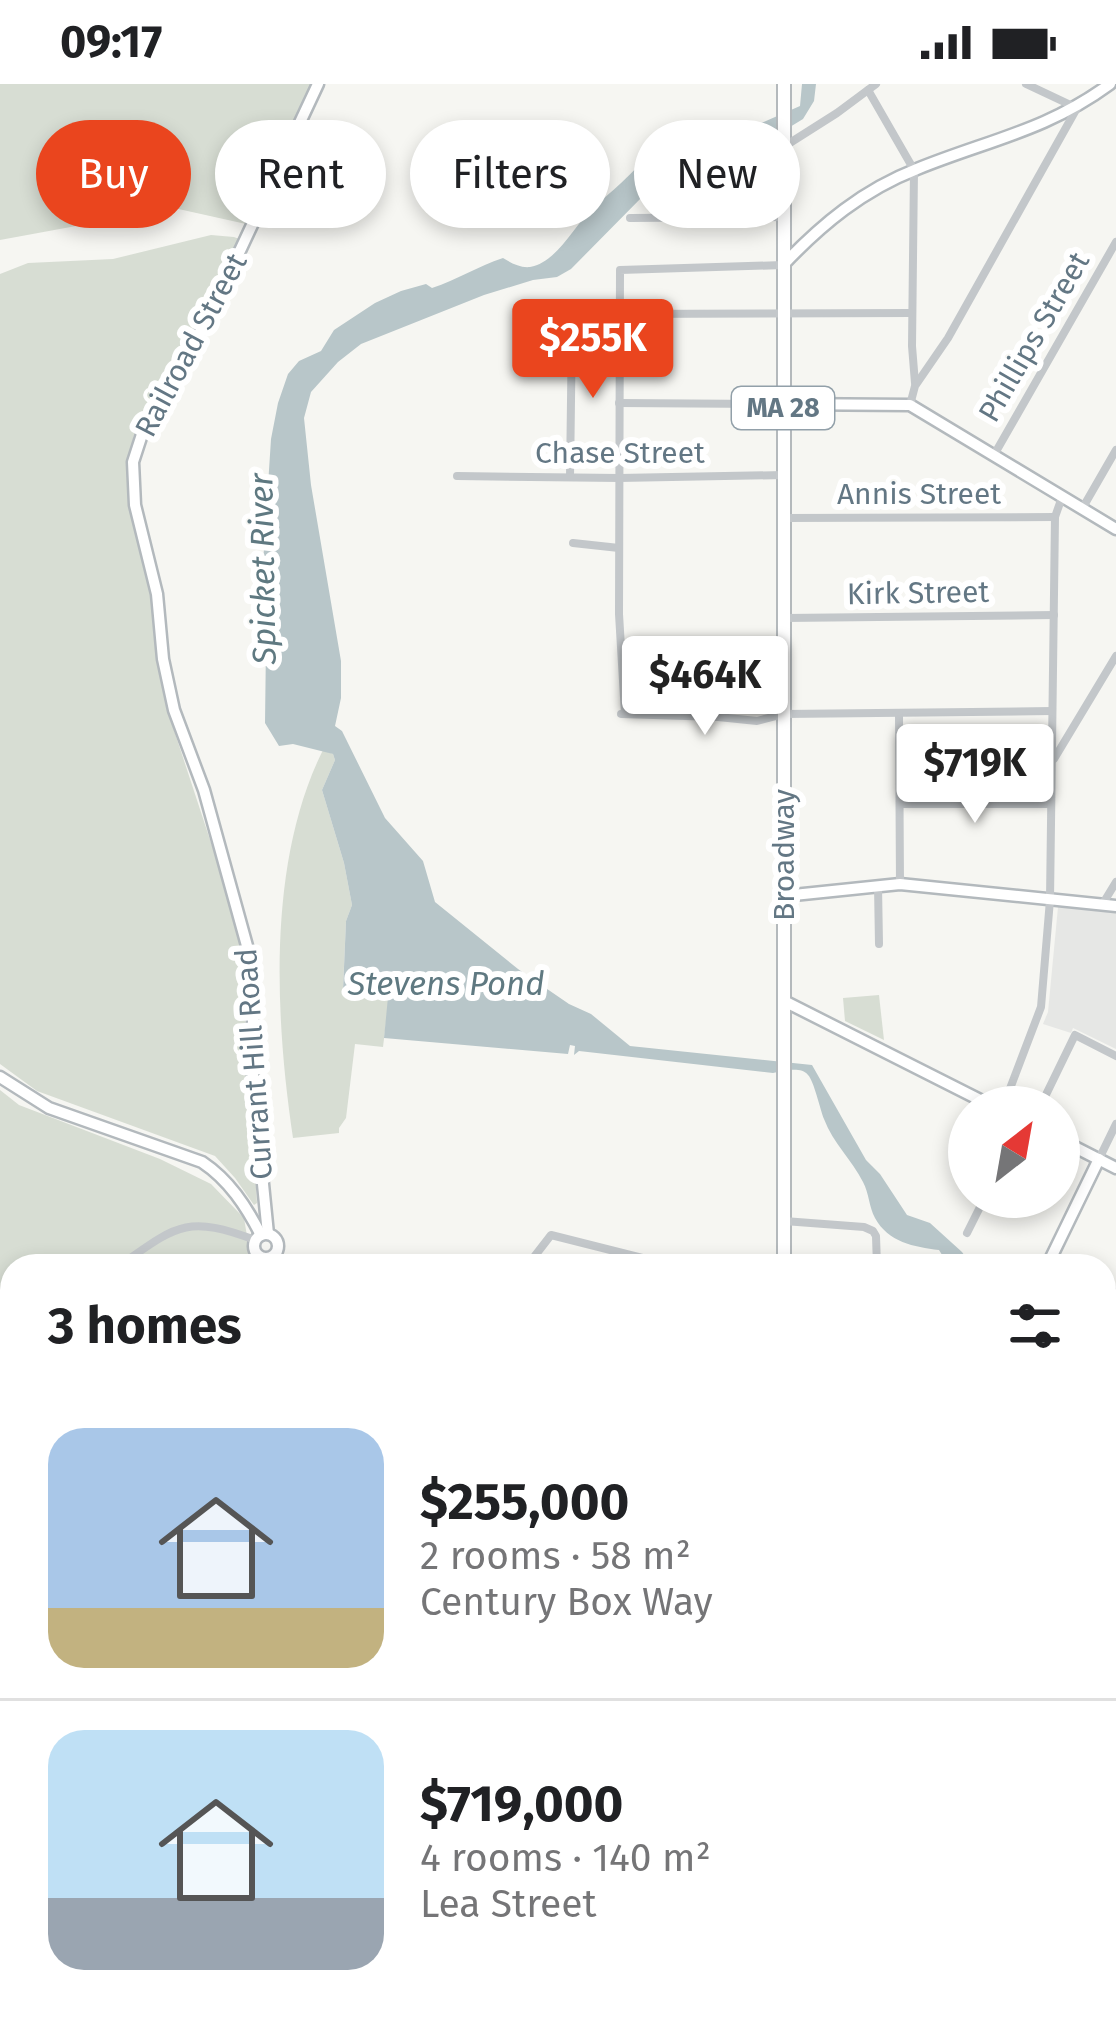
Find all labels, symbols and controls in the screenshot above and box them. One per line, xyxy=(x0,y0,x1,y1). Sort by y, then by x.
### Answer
text: 09:17 xyxy=(60,15,162,69)
chip: Buy xyxy=(36,120,191,228)
chip: Rent xyxy=(215,120,386,228)
chip: Filters xyxy=(410,120,610,228)
chip: New xyxy=(634,120,800,228)
street label: Phillips Street xyxy=(971,246,1097,428)
street label: Railroad Street xyxy=(127,247,255,443)
pin: $255K xyxy=(509,299,677,401)
text: $255K xyxy=(539,315,647,361)
road number: MA 28 xyxy=(732,387,834,429)
street label: Chase Street xyxy=(535,435,705,471)
water label: Spicket River xyxy=(241,471,285,666)
street label: Annis Street xyxy=(837,476,1001,512)
street label: Kirk Street xyxy=(846,574,990,612)
pin: $464K xyxy=(621,636,789,738)
text: $464K xyxy=(649,652,761,698)
pin: $719K xyxy=(891,724,1059,826)
text: $719K xyxy=(924,740,1027,786)
street label: Broadway xyxy=(766,789,802,921)
street label: Currant Hill Road xyxy=(228,947,280,1181)
water label: Stevens Pond xyxy=(346,964,545,1004)
north arrow xyxy=(948,1086,1080,1218)
map controls xyxy=(948,1086,1080,1218)
icon: filters xyxy=(1002,1293,1068,1359)
text: 3 homes xyxy=(48,1295,242,1357)
text: $255,000 xyxy=(420,1471,629,1533)
icon: home xyxy=(144,1476,288,1620)
text: 2 rooms · 58 m² xyxy=(420,1533,691,1579)
text: Century Box Way xyxy=(420,1579,713,1625)
text: $719,000 xyxy=(420,1773,623,1835)
icon: home xyxy=(144,1778,288,1922)
text: 4 rooms · 140 m² xyxy=(420,1835,711,1881)
text: Lea Street xyxy=(420,1881,597,1927)

